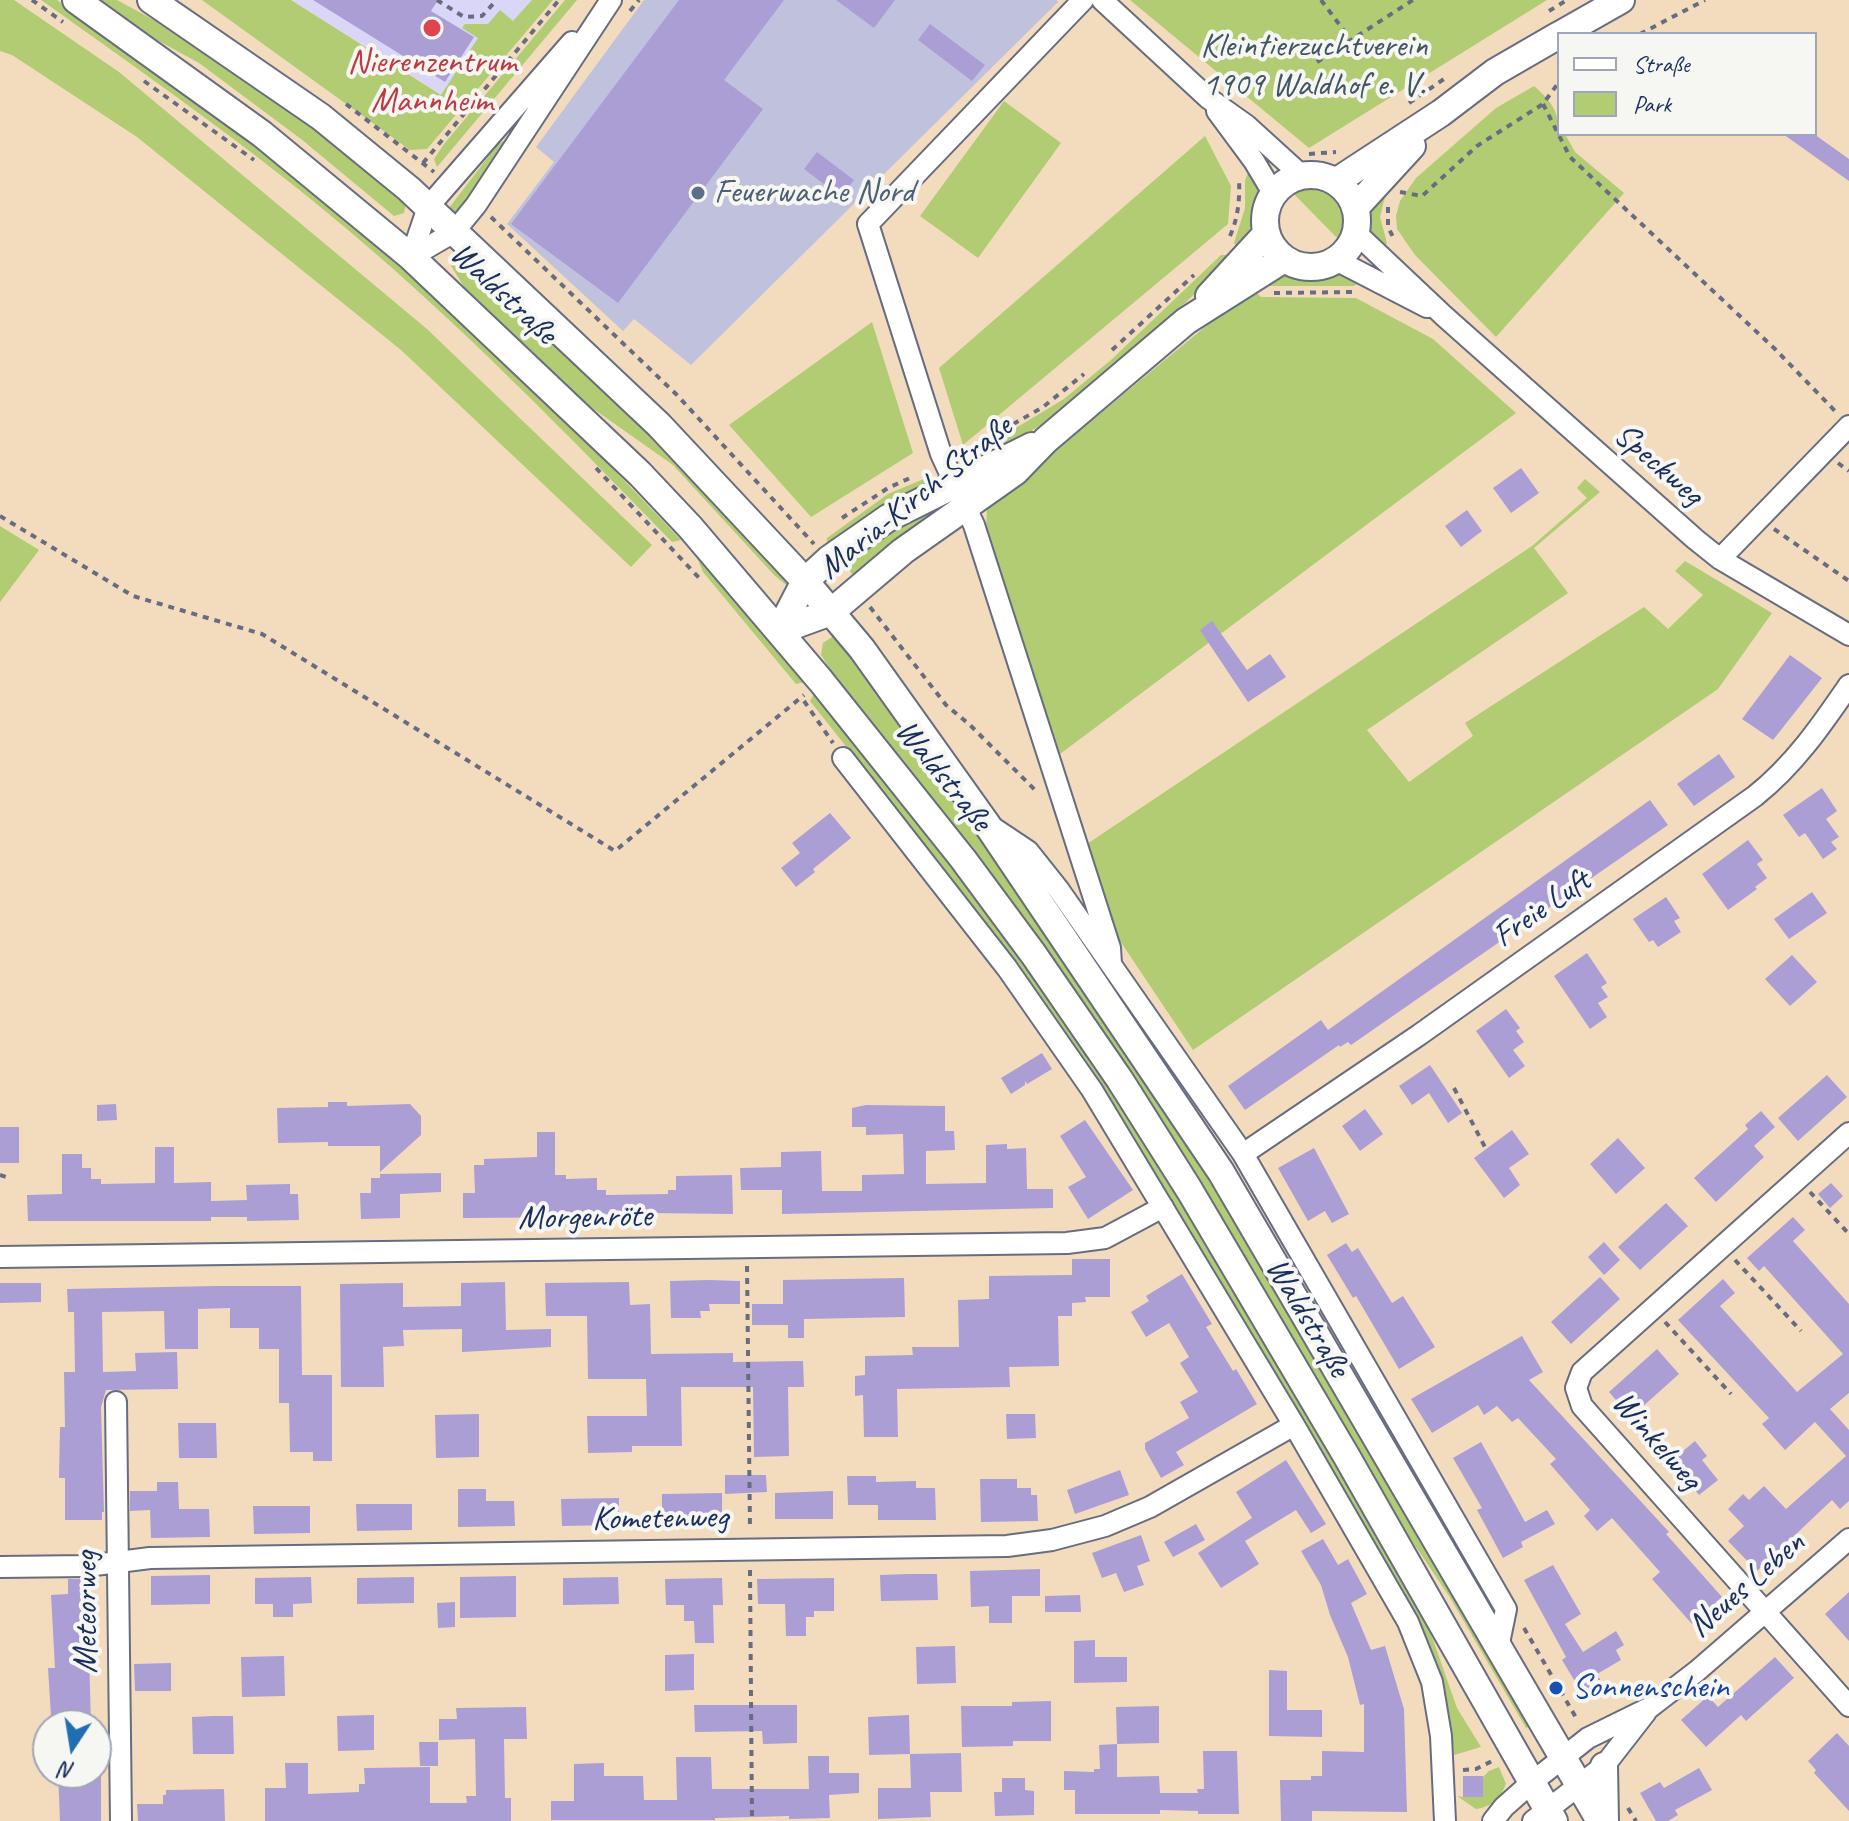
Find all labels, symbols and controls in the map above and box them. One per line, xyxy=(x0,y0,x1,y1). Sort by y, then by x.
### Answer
marker: Nierenzentrum Mannheim xyxy=(421,17,443,39)
park label: Kleintierzuchtverein 1909 Waldhof e. V. xyxy=(1201,27,1427,106)
legend xyxy=(1557,32,1817,136)
place label: Nierenzentrum Mannheim xyxy=(347,43,517,122)
text: Straße xyxy=(1633,49,1690,79)
text: Park xyxy=(1633,89,1671,119)
place label: Feuerwache Nord xyxy=(714,173,914,213)
marker: Feuerwache Nord xyxy=(689,184,707,202)
street label: Waldstraße xyxy=(441,234,565,354)
street label: Maria-Kirch-Straße xyxy=(811,407,1021,589)
street label: Speckweg xyxy=(1605,415,1711,515)
street label: Waldstraße xyxy=(886,712,1000,840)
street label: Freie Luft xyxy=(1485,861,1599,957)
street label: Morgenröte xyxy=(518,1196,652,1240)
street label: Waldstraße xyxy=(1256,1251,1358,1385)
street label: Winkelweg xyxy=(1602,1383,1710,1499)
street label: Kometenweg xyxy=(592,1497,728,1541)
street label: Neues Leben xyxy=(1680,1523,1814,1647)
street label: Meteorweg xyxy=(67,1551,107,1673)
place label: Sonnenschein xyxy=(1572,1668,1729,1708)
marker: Sonnenschein xyxy=(1547,1679,1565,1697)
north arrow xyxy=(32,1709,112,1789)
text: N xyxy=(58,1755,77,1786)

